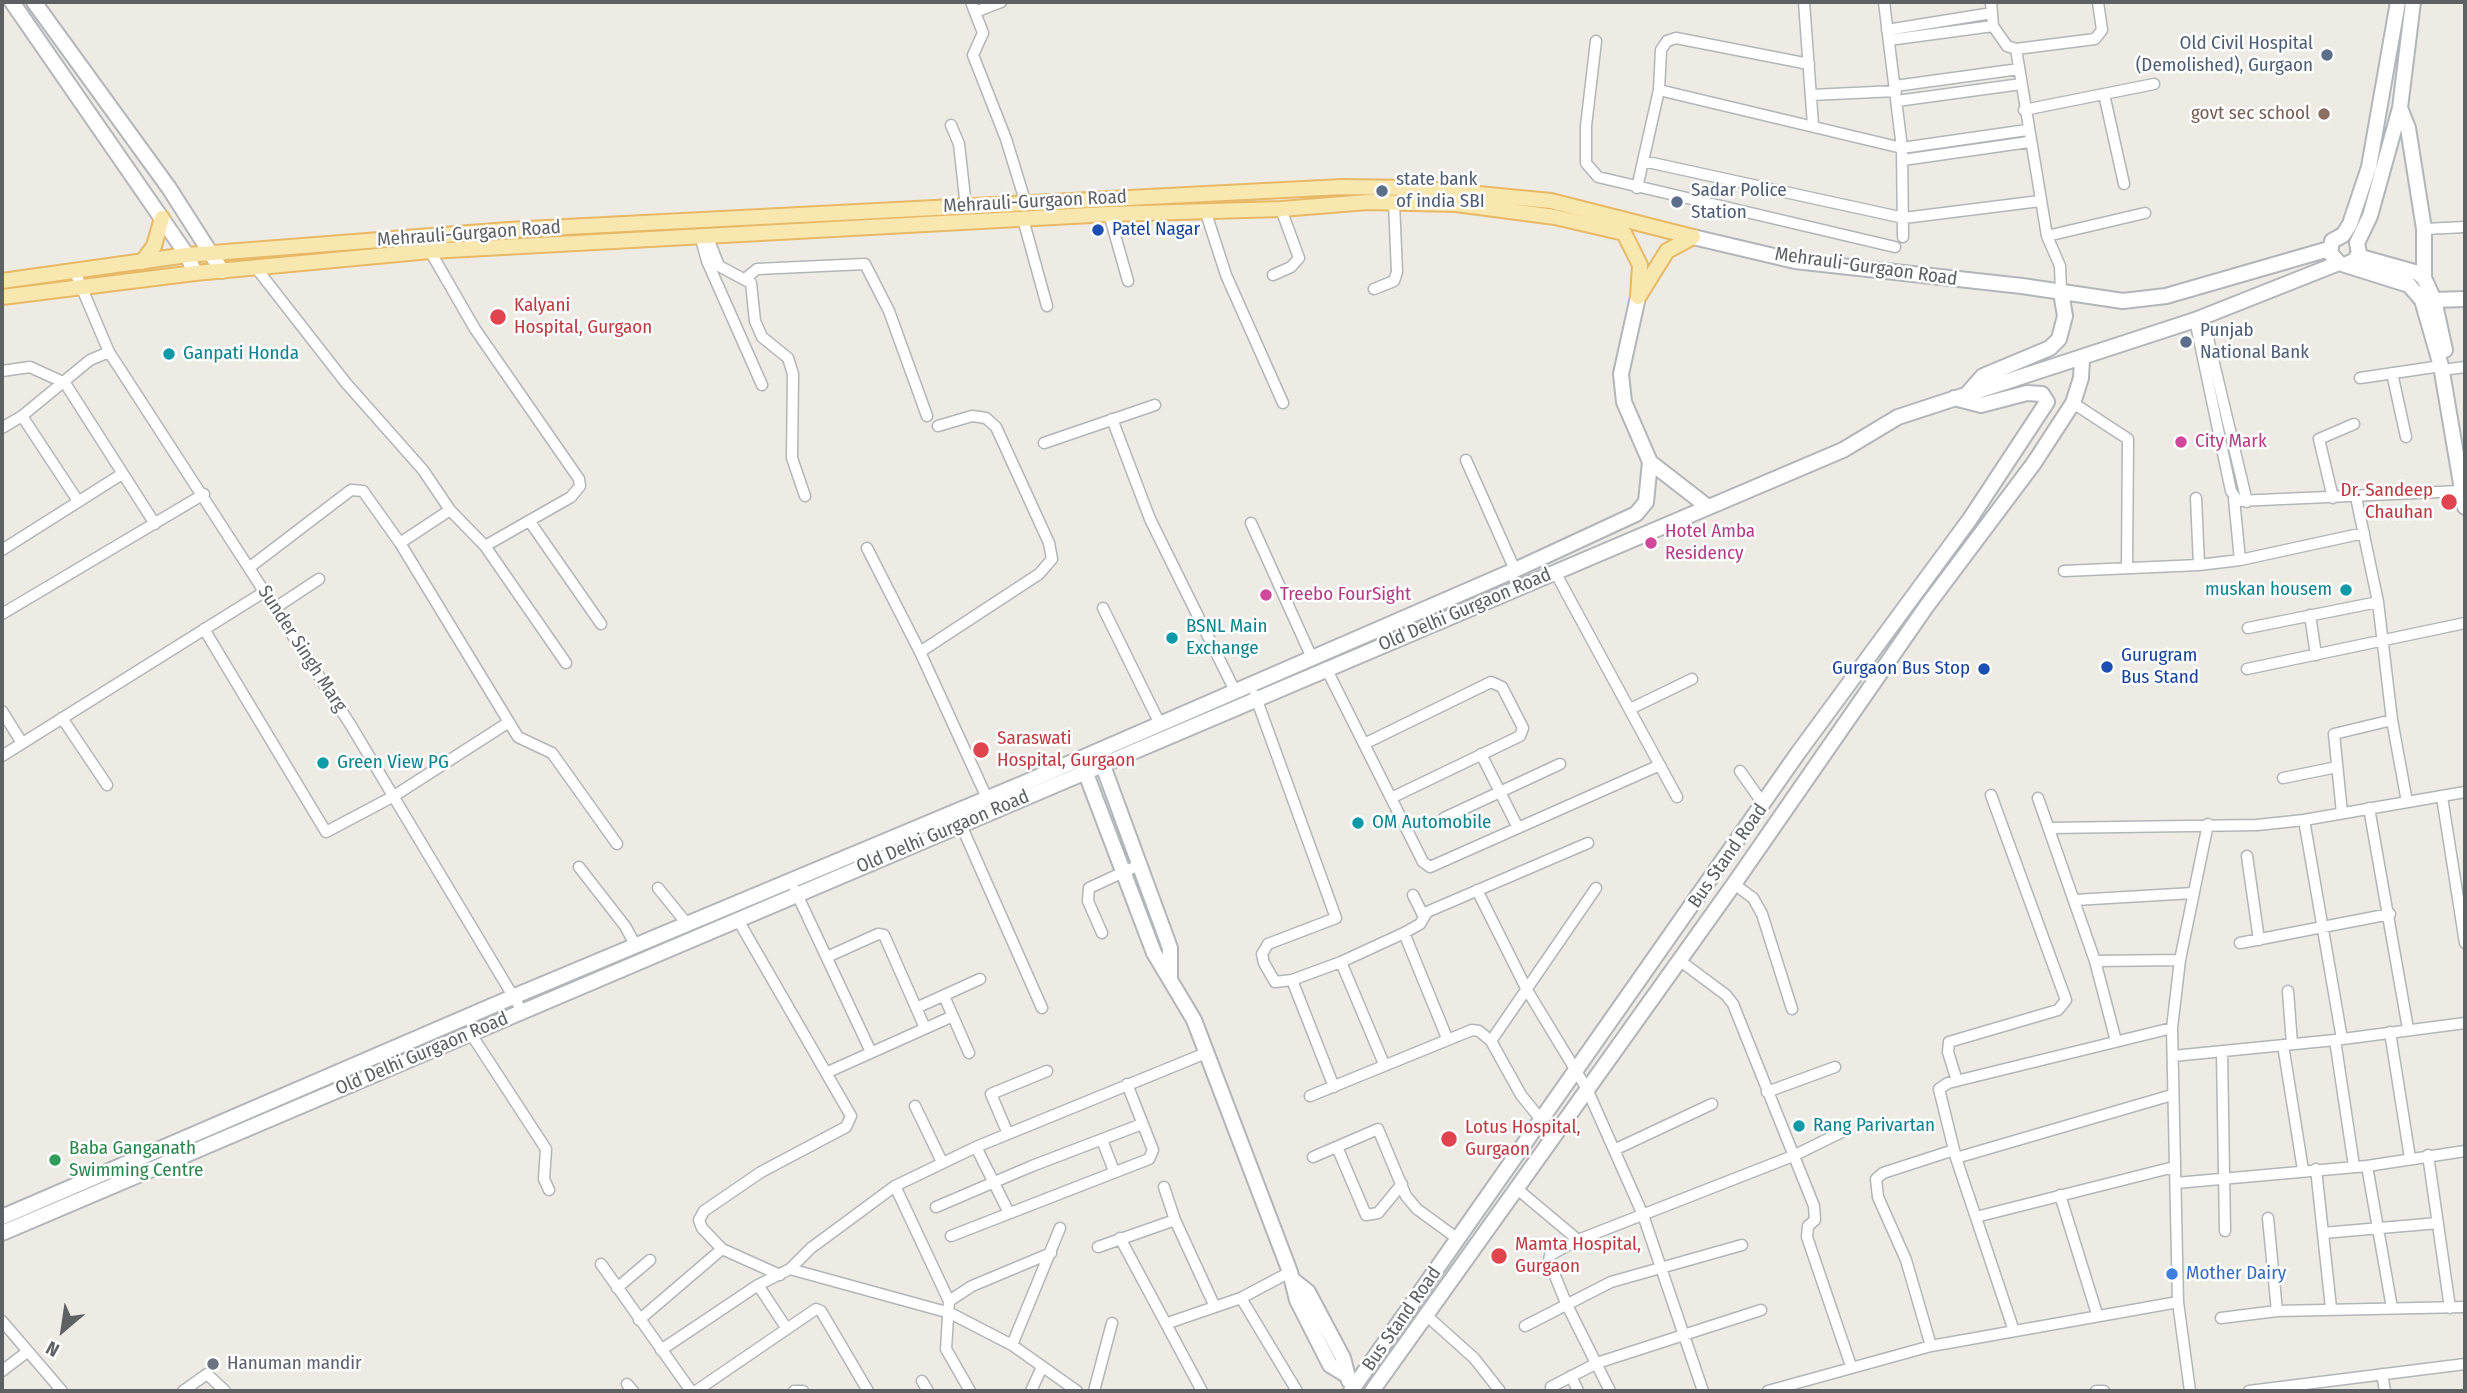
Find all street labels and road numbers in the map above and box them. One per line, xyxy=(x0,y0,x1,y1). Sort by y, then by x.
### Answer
street label: Mehrauli-Gurgaon Road xyxy=(943,186,1127,218)
street label: Mehrauli-Gurgaon Road xyxy=(376,216,562,252)
street label: Mehrauli-Gurgaon Road xyxy=(1773,243,1959,291)
street label: Old Delhi Gurgaon Road xyxy=(1375,563,1555,657)
street label: Sunder Singh Marg xyxy=(253,582,351,716)
street label: Old Delhi Gurgaon Road xyxy=(853,785,1033,879)
street label: Bus Stand Road xyxy=(1684,800,1772,912)
street label: Old Delhi Gurgaon Road xyxy=(332,1007,512,1101)
street label: Bus Stand Road xyxy=(1358,1263,1446,1375)

